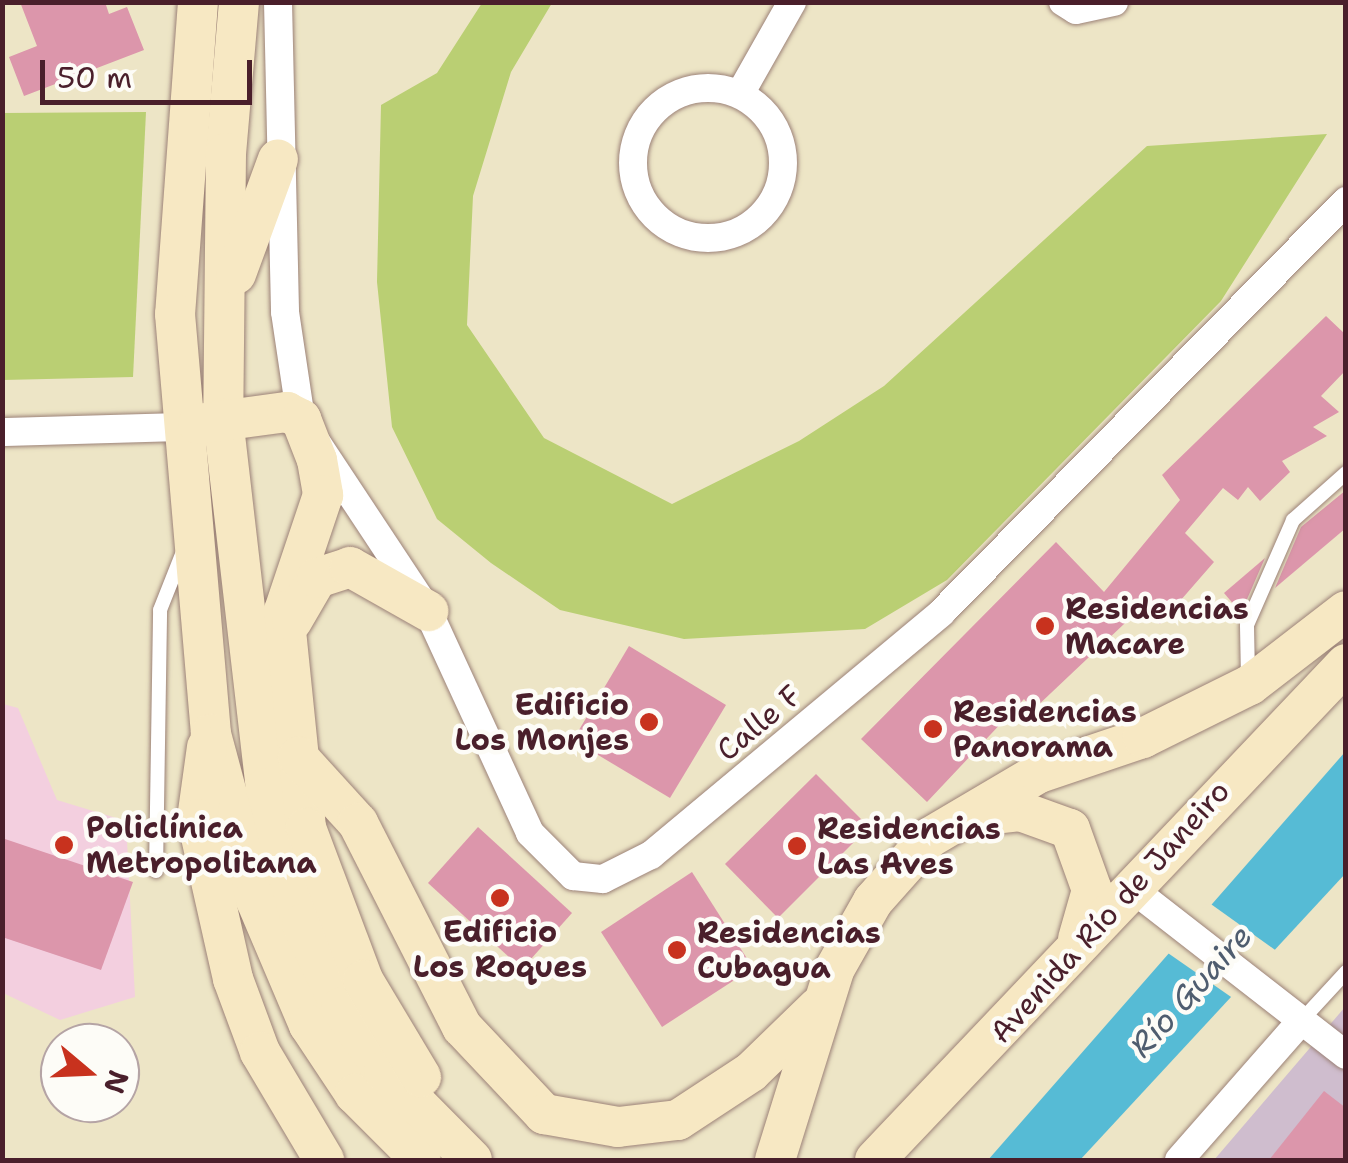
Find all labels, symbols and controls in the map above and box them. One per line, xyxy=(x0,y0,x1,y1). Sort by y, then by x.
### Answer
scale bar xyxy=(45,40,258,102)
text: 50 m xyxy=(57,57,132,98)
place label: Residencias Macare xyxy=(1065,591,1249,662)
marker: Residencias Macare xyxy=(1034,615,1056,637)
street label: Calle F xyxy=(710,678,808,768)
place label: Edificio Los Monjes xyxy=(455,687,629,758)
place label: Residencias Panorama xyxy=(953,694,1137,764)
marker: Edificio Los Monjes xyxy=(638,711,660,733)
marker: Residencias Panorama xyxy=(922,718,944,740)
street label: Avenida Río de Janeiro xyxy=(983,773,1237,1051)
place label: Policlínica Metropolitana xyxy=(86,810,317,880)
place label: Residencias Las Aves xyxy=(817,811,1001,882)
marker: Policlínica Metropolitana xyxy=(51,832,77,858)
marker: Residencias Las Aves xyxy=(786,835,808,857)
marker: Edificio Los Roques xyxy=(489,887,511,909)
place label: Edificio Los Roques xyxy=(413,914,587,984)
place label: Residencias Cubagua xyxy=(697,915,881,986)
water label: Río Guaire xyxy=(1122,917,1260,1065)
marker: Residencias Cubagua xyxy=(666,939,688,961)
north arrow xyxy=(40,1023,140,1123)
text: N xyxy=(95,1065,138,1099)

